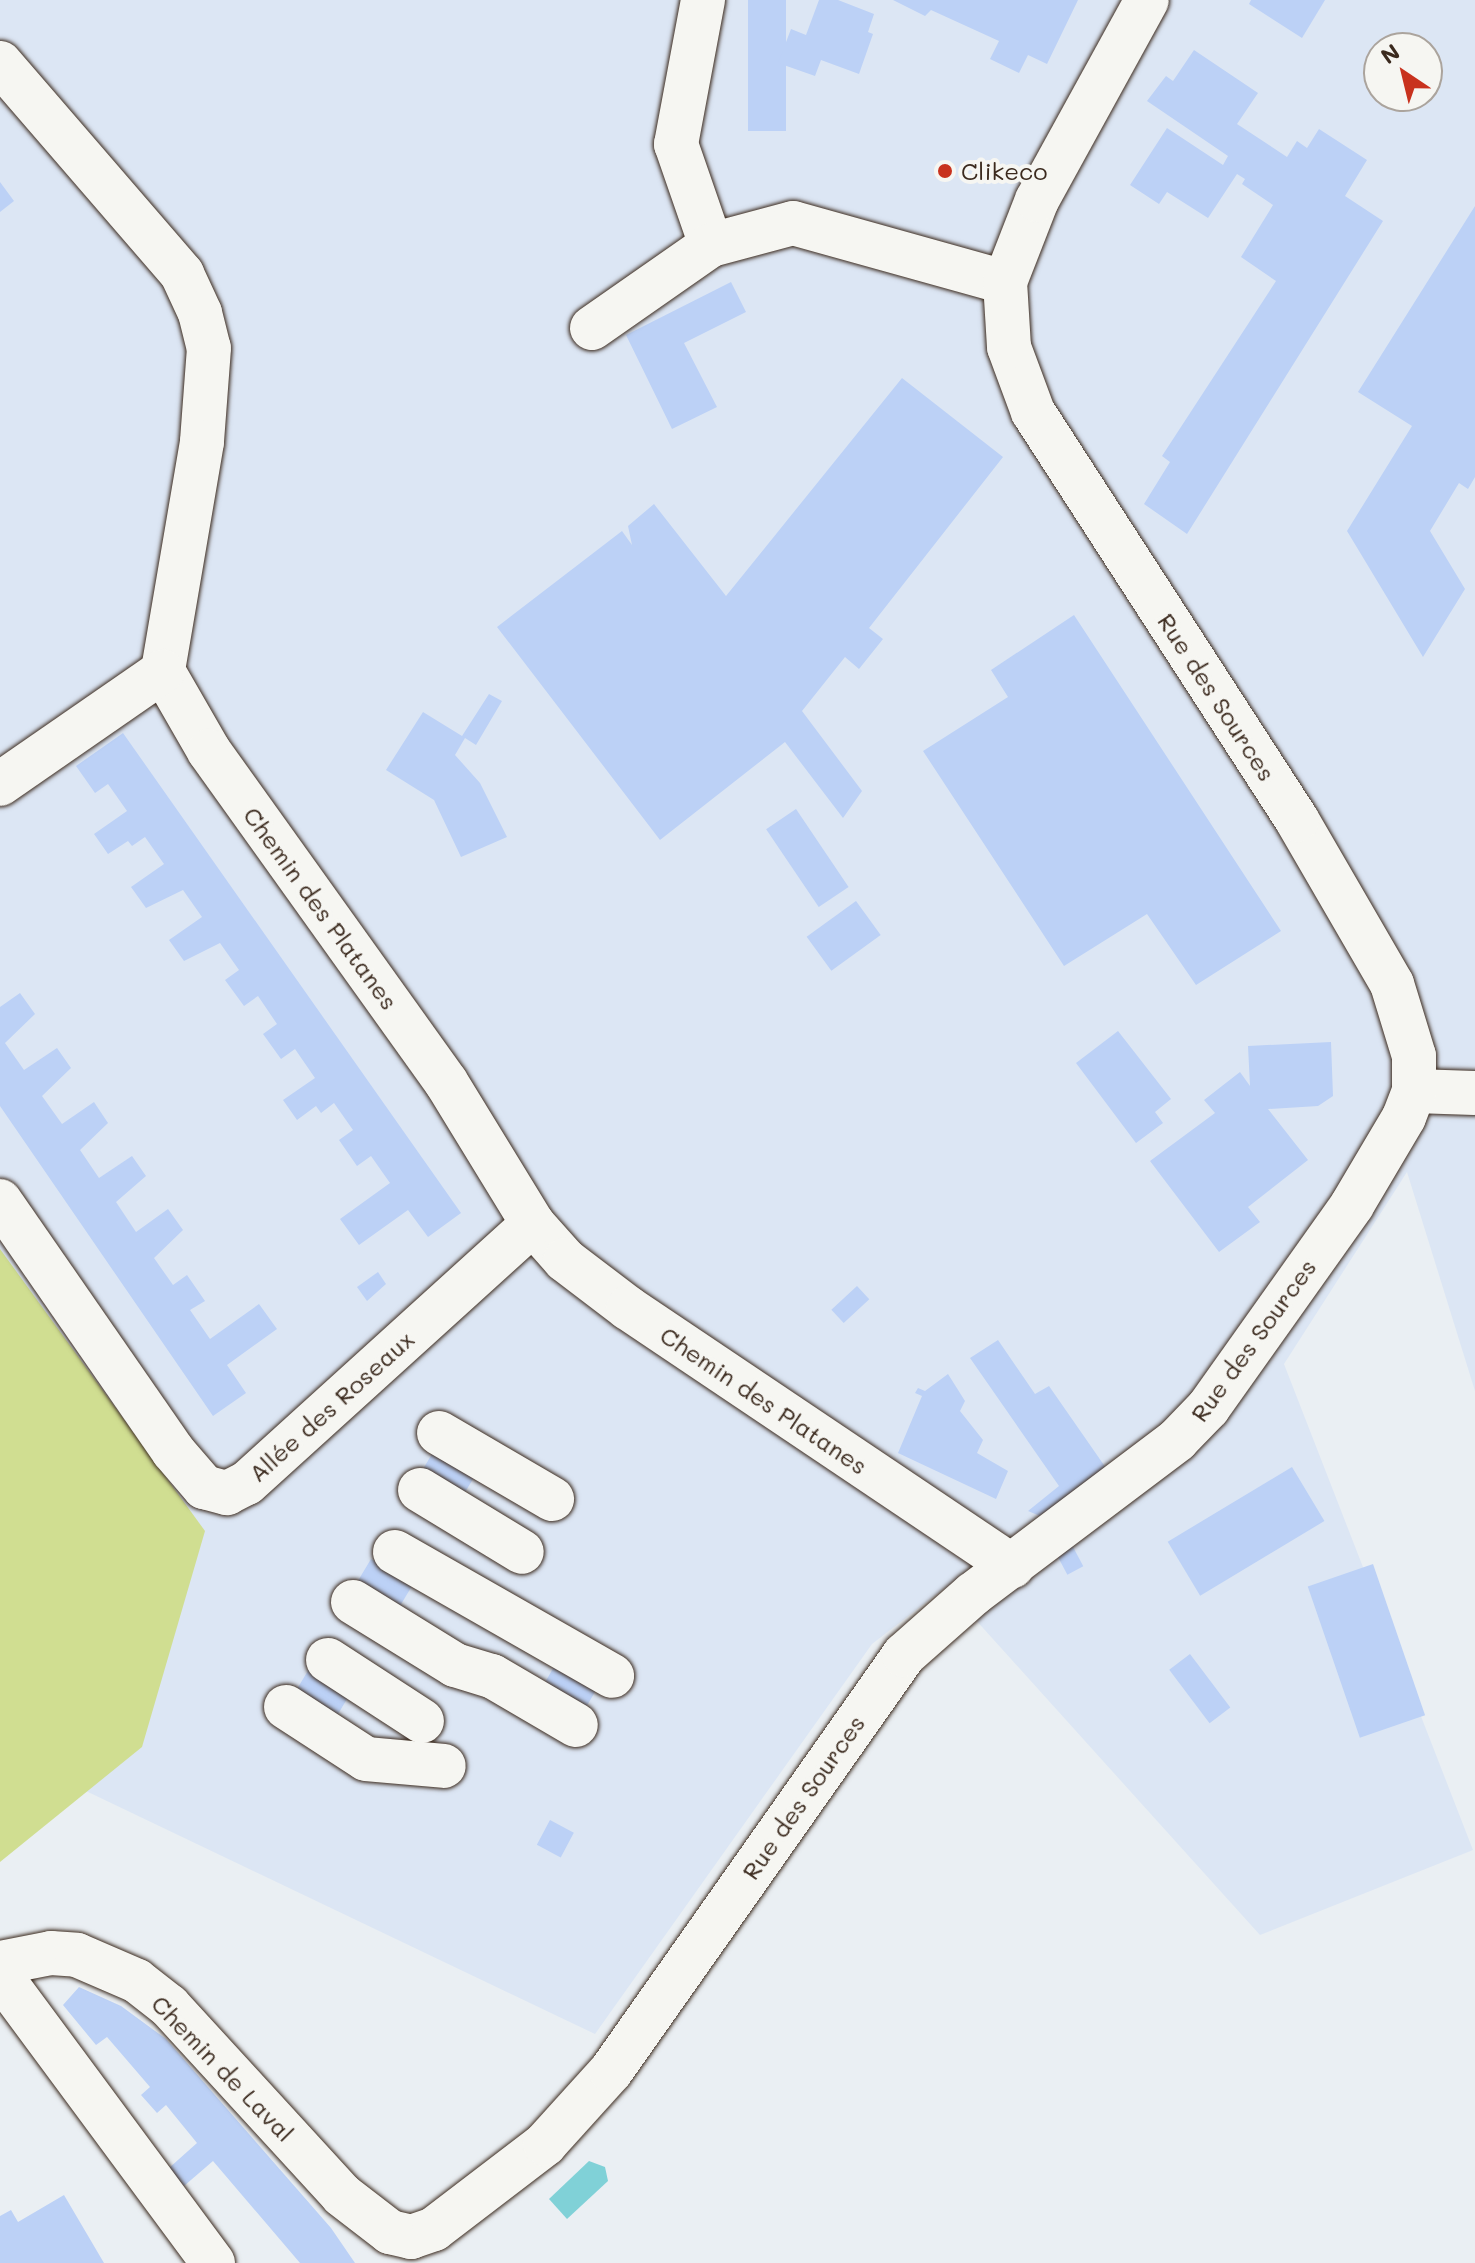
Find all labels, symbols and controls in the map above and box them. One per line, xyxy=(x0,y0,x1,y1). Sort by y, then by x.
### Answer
north arrow xyxy=(1363,32,1443,112)
text: N xyxy=(1375,37,1405,70)
place label: Clikeco xyxy=(961,157,1047,185)
marker: Clikeco xyxy=(936,162,954,180)
street label: Rue des Sources xyxy=(1152,608,1282,786)
street label: Chemin des Platanes xyxy=(238,801,404,1015)
street label: Rue des Sources xyxy=(1184,1253,1322,1427)
street label: Chemin des Platanes xyxy=(655,1320,873,1480)
street label: Allée des Roseaux xyxy=(243,1324,419,1488)
street label: Rue des Sources xyxy=(736,1709,870,1885)
street label: Chemin de Laval xyxy=(146,1989,300,2147)

